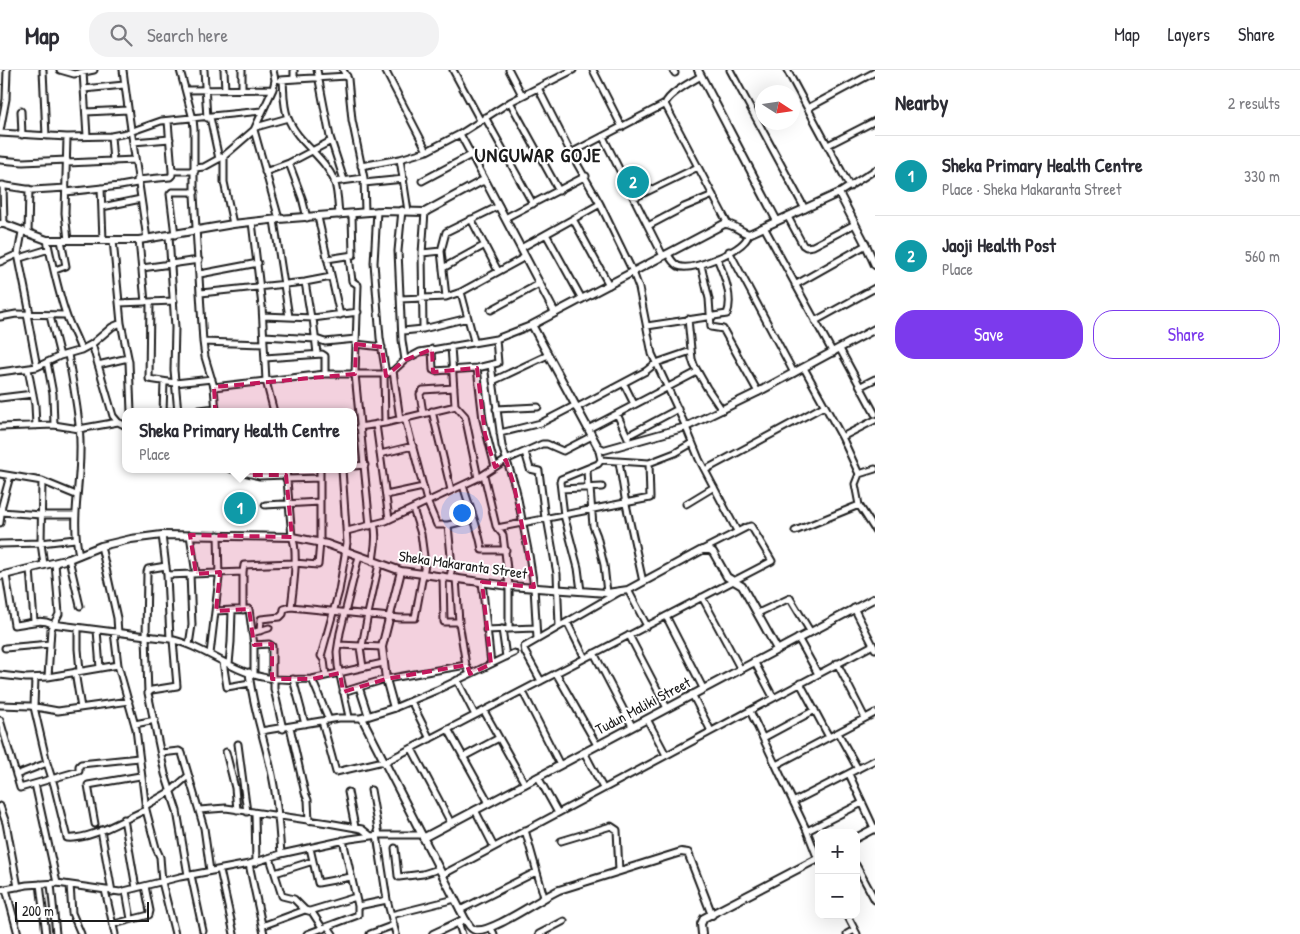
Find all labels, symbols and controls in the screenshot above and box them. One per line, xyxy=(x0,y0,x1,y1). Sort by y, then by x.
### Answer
search box xyxy=(89,12,439,57)
text: Map xyxy=(25,19,59,51)
icon: search xyxy=(107,21,135,49)
text: Search here xyxy=(147,22,228,48)
text: Map xyxy=(1114,22,1140,47)
text: Layers xyxy=(1168,22,1210,47)
text: Share xyxy=(1238,22,1275,47)
north arrow xyxy=(755,85,800,130)
text: Nearby xyxy=(895,88,948,117)
text: 2 results xyxy=(1228,92,1280,114)
district label: UNGUWAR GOJE xyxy=(475,141,601,168)
text: Sheka Primary Health Centre xyxy=(942,152,1143,178)
pin: 2 xyxy=(617,163,649,201)
text: 1 xyxy=(908,165,914,187)
text: 330 m xyxy=(1244,165,1280,187)
text: Place · Sheka Makaranta Street xyxy=(942,178,1121,200)
text: Jaoji Health Post xyxy=(942,232,1056,258)
text: 2 xyxy=(907,245,915,267)
text: 560 m xyxy=(1245,245,1280,267)
text: Place xyxy=(942,258,973,280)
button: Save xyxy=(895,310,1083,359)
button: Share xyxy=(1093,310,1280,359)
popup xyxy=(122,408,357,473)
text: Sheka Primary Health Centre xyxy=(139,417,340,443)
text: Place xyxy=(139,443,170,465)
pin: 1 xyxy=(224,489,256,527)
your location xyxy=(449,500,475,526)
street label: Sheka Makaranta Street xyxy=(398,545,529,584)
street label: Tudun Maliki Street xyxy=(591,671,695,740)
map controls xyxy=(815,829,860,919)
button: + xyxy=(815,829,860,874)
button: − xyxy=(815,874,860,919)
scale bar xyxy=(15,899,149,922)
text: 200 m xyxy=(22,901,54,920)

